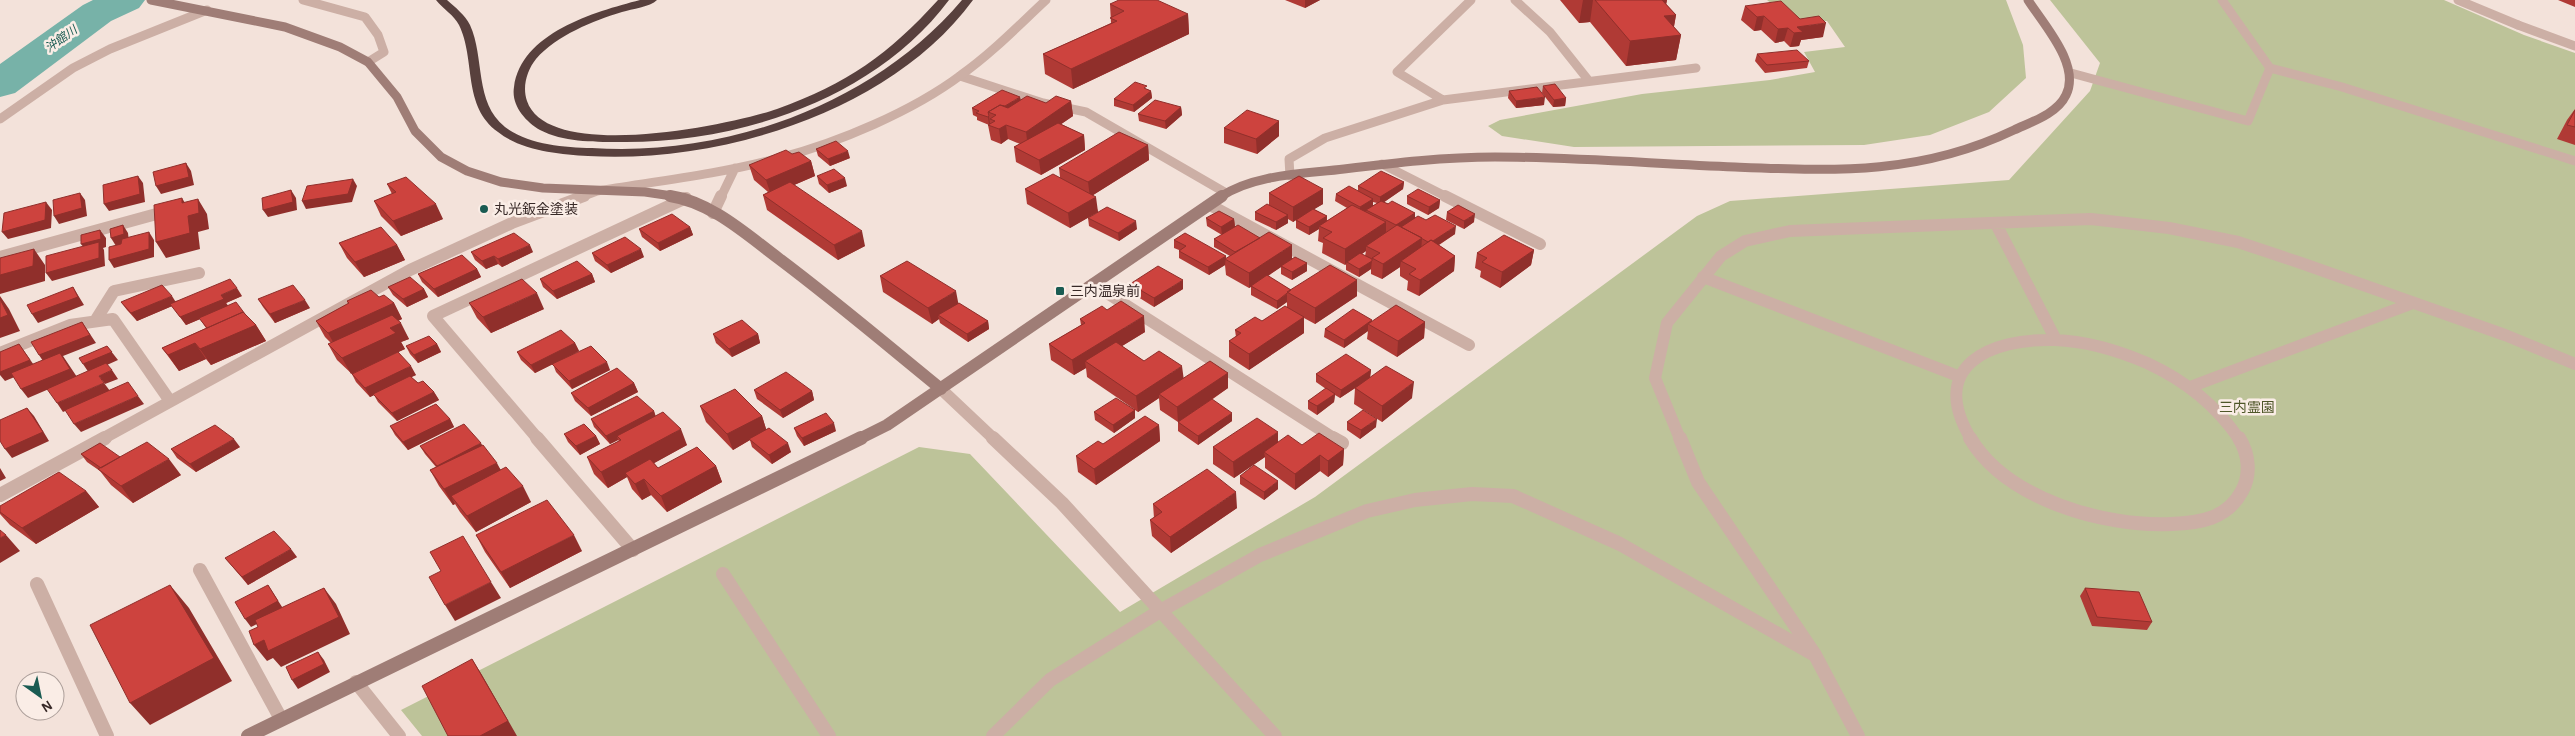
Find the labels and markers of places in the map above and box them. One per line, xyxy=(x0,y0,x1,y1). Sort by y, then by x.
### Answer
place label: 丸光鈑金塗装 xyxy=(494,202,578,217)
marker: 丸光鈑金塗装 xyxy=(478,203,490,215)
place label: 三内温泉前 xyxy=(1070,283,1140,299)
marker: 三内温泉前 xyxy=(1054,285,1066,297)

